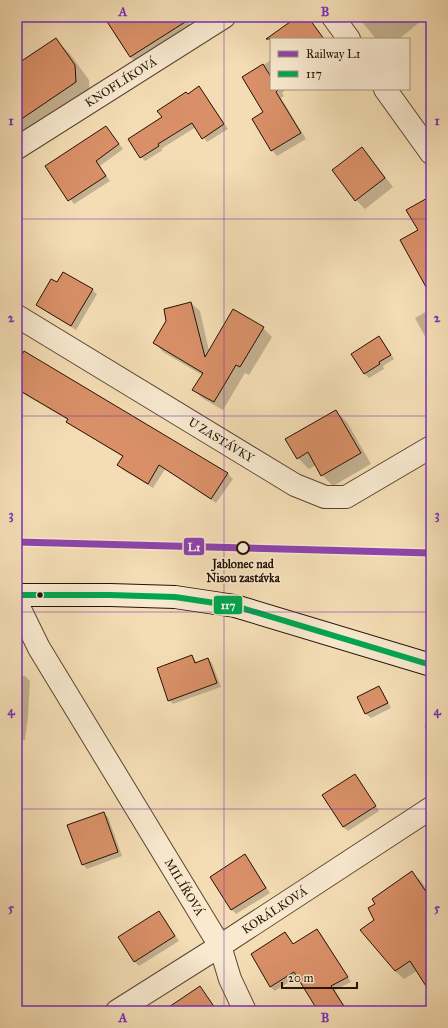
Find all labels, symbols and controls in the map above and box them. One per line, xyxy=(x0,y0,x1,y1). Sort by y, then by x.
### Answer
text: A xyxy=(118,4,128,20)
text: B xyxy=(321,4,330,20)
legend xyxy=(270,38,410,90)
text: Railway L1 xyxy=(306,47,361,61)
street label: KNOFLÍKOVÁ xyxy=(82,53,159,110)
text: 117 xyxy=(306,67,322,81)
text: 1 xyxy=(8,113,14,129)
text: 1 xyxy=(434,113,440,129)
text: 2 xyxy=(8,310,15,326)
text: 2 xyxy=(434,310,441,326)
street label: U ZASTÁVKY xyxy=(186,415,257,466)
text: 3 xyxy=(8,507,14,523)
text: 3 xyxy=(434,507,440,523)
line badge: L1 xyxy=(183,537,205,556)
text: L1 xyxy=(188,541,201,554)
marker: Jablonec nad Nisou zastávka xyxy=(236,541,250,555)
place label: Jablonec nad Nisou zastávka xyxy=(206,557,281,585)
unlabelled marker xyxy=(35,590,45,600)
line badge: 117 xyxy=(213,595,243,615)
text: 117 xyxy=(221,599,235,612)
text: 4 xyxy=(7,703,15,719)
text: 4 xyxy=(433,703,441,719)
street label: MILÍŘOVÁ xyxy=(162,856,208,918)
street label: KORÁLKOVÁ xyxy=(239,883,310,937)
text: 5 xyxy=(8,900,15,916)
text: 5 xyxy=(434,900,441,916)
scale bar xyxy=(282,964,357,990)
text: 20 m xyxy=(288,971,314,985)
text: A xyxy=(118,1010,128,1026)
text: B xyxy=(321,1010,330,1026)

